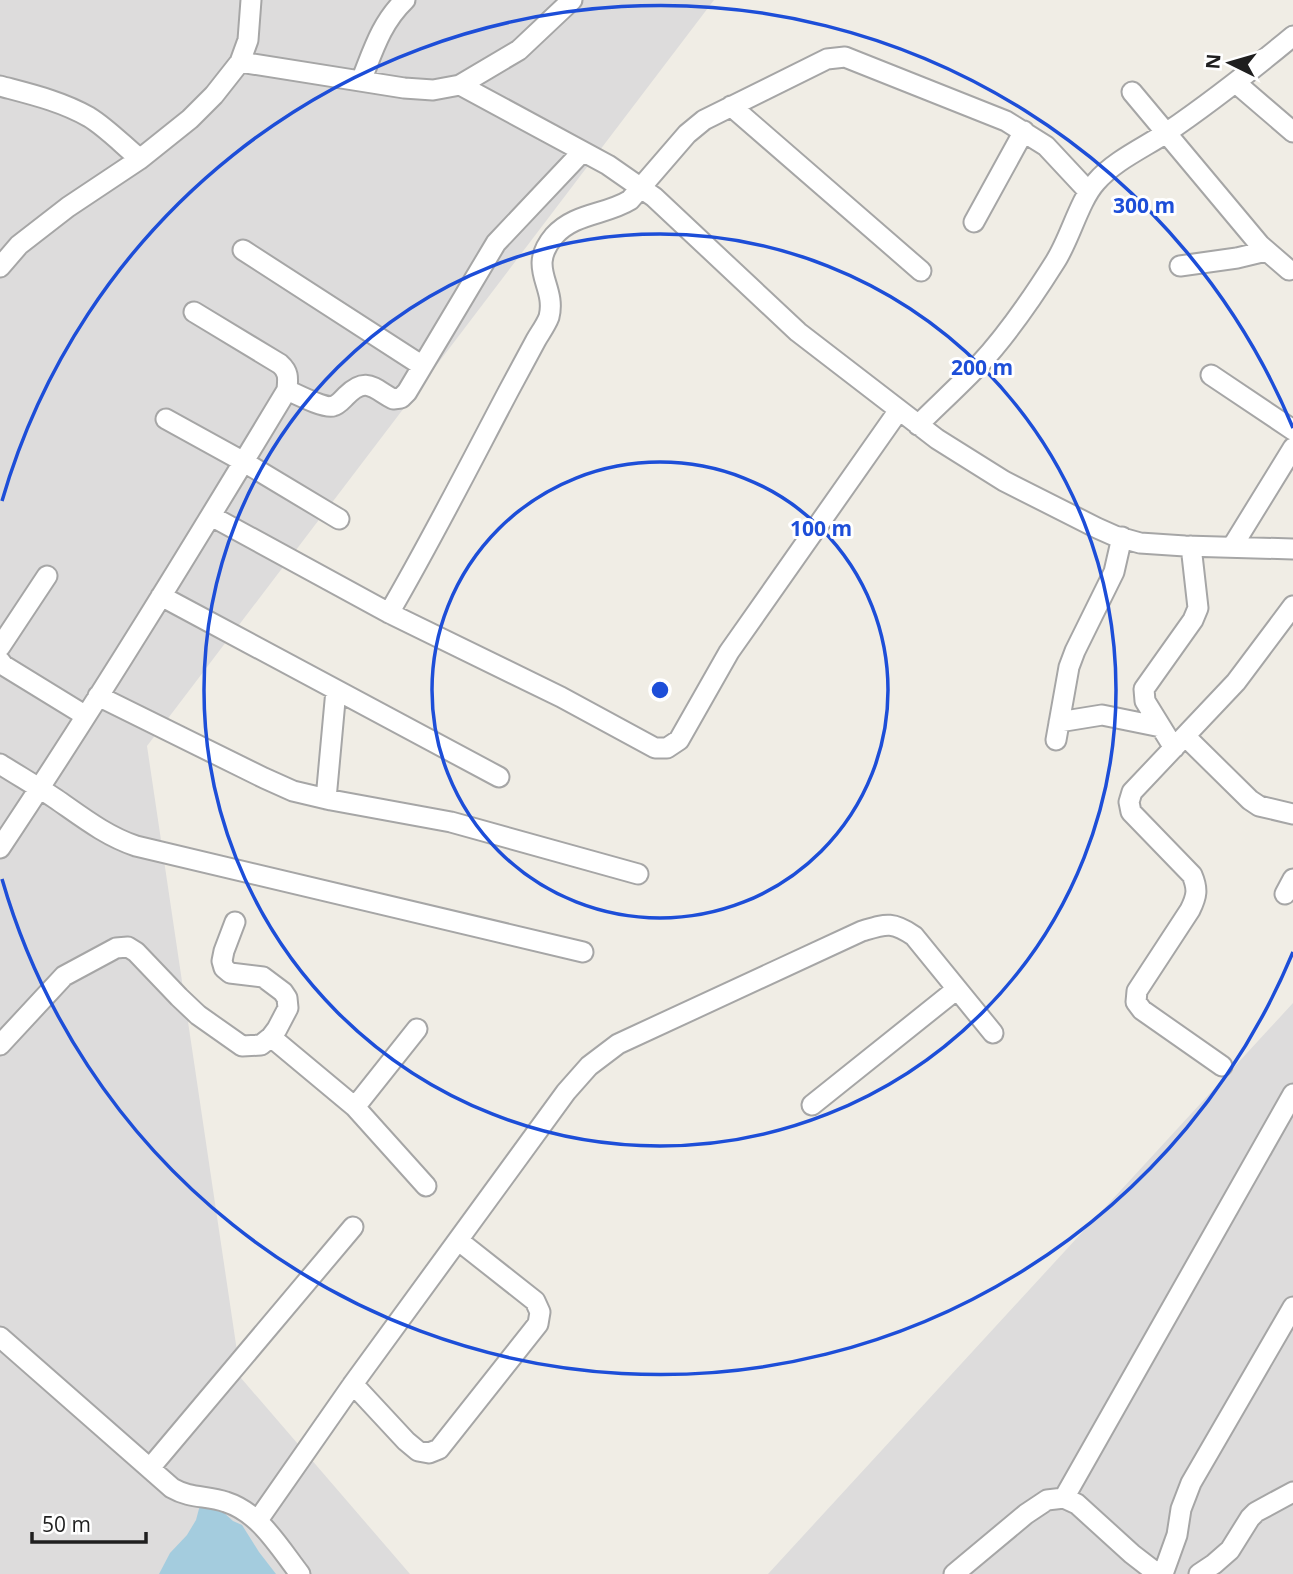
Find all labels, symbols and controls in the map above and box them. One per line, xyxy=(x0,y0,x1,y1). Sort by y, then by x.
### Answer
north arrow xyxy=(1195,28,1265,98)
text: N xyxy=(1199,53,1227,70)
text: 300 m xyxy=(1113,191,1175,219)
text: 200 m xyxy=(951,353,1013,381)
text: 100 m xyxy=(790,514,852,542)
centre of rings xyxy=(648,678,672,702)
scale bar xyxy=(32,1500,145,1544)
text: 50 m xyxy=(42,1510,91,1538)

